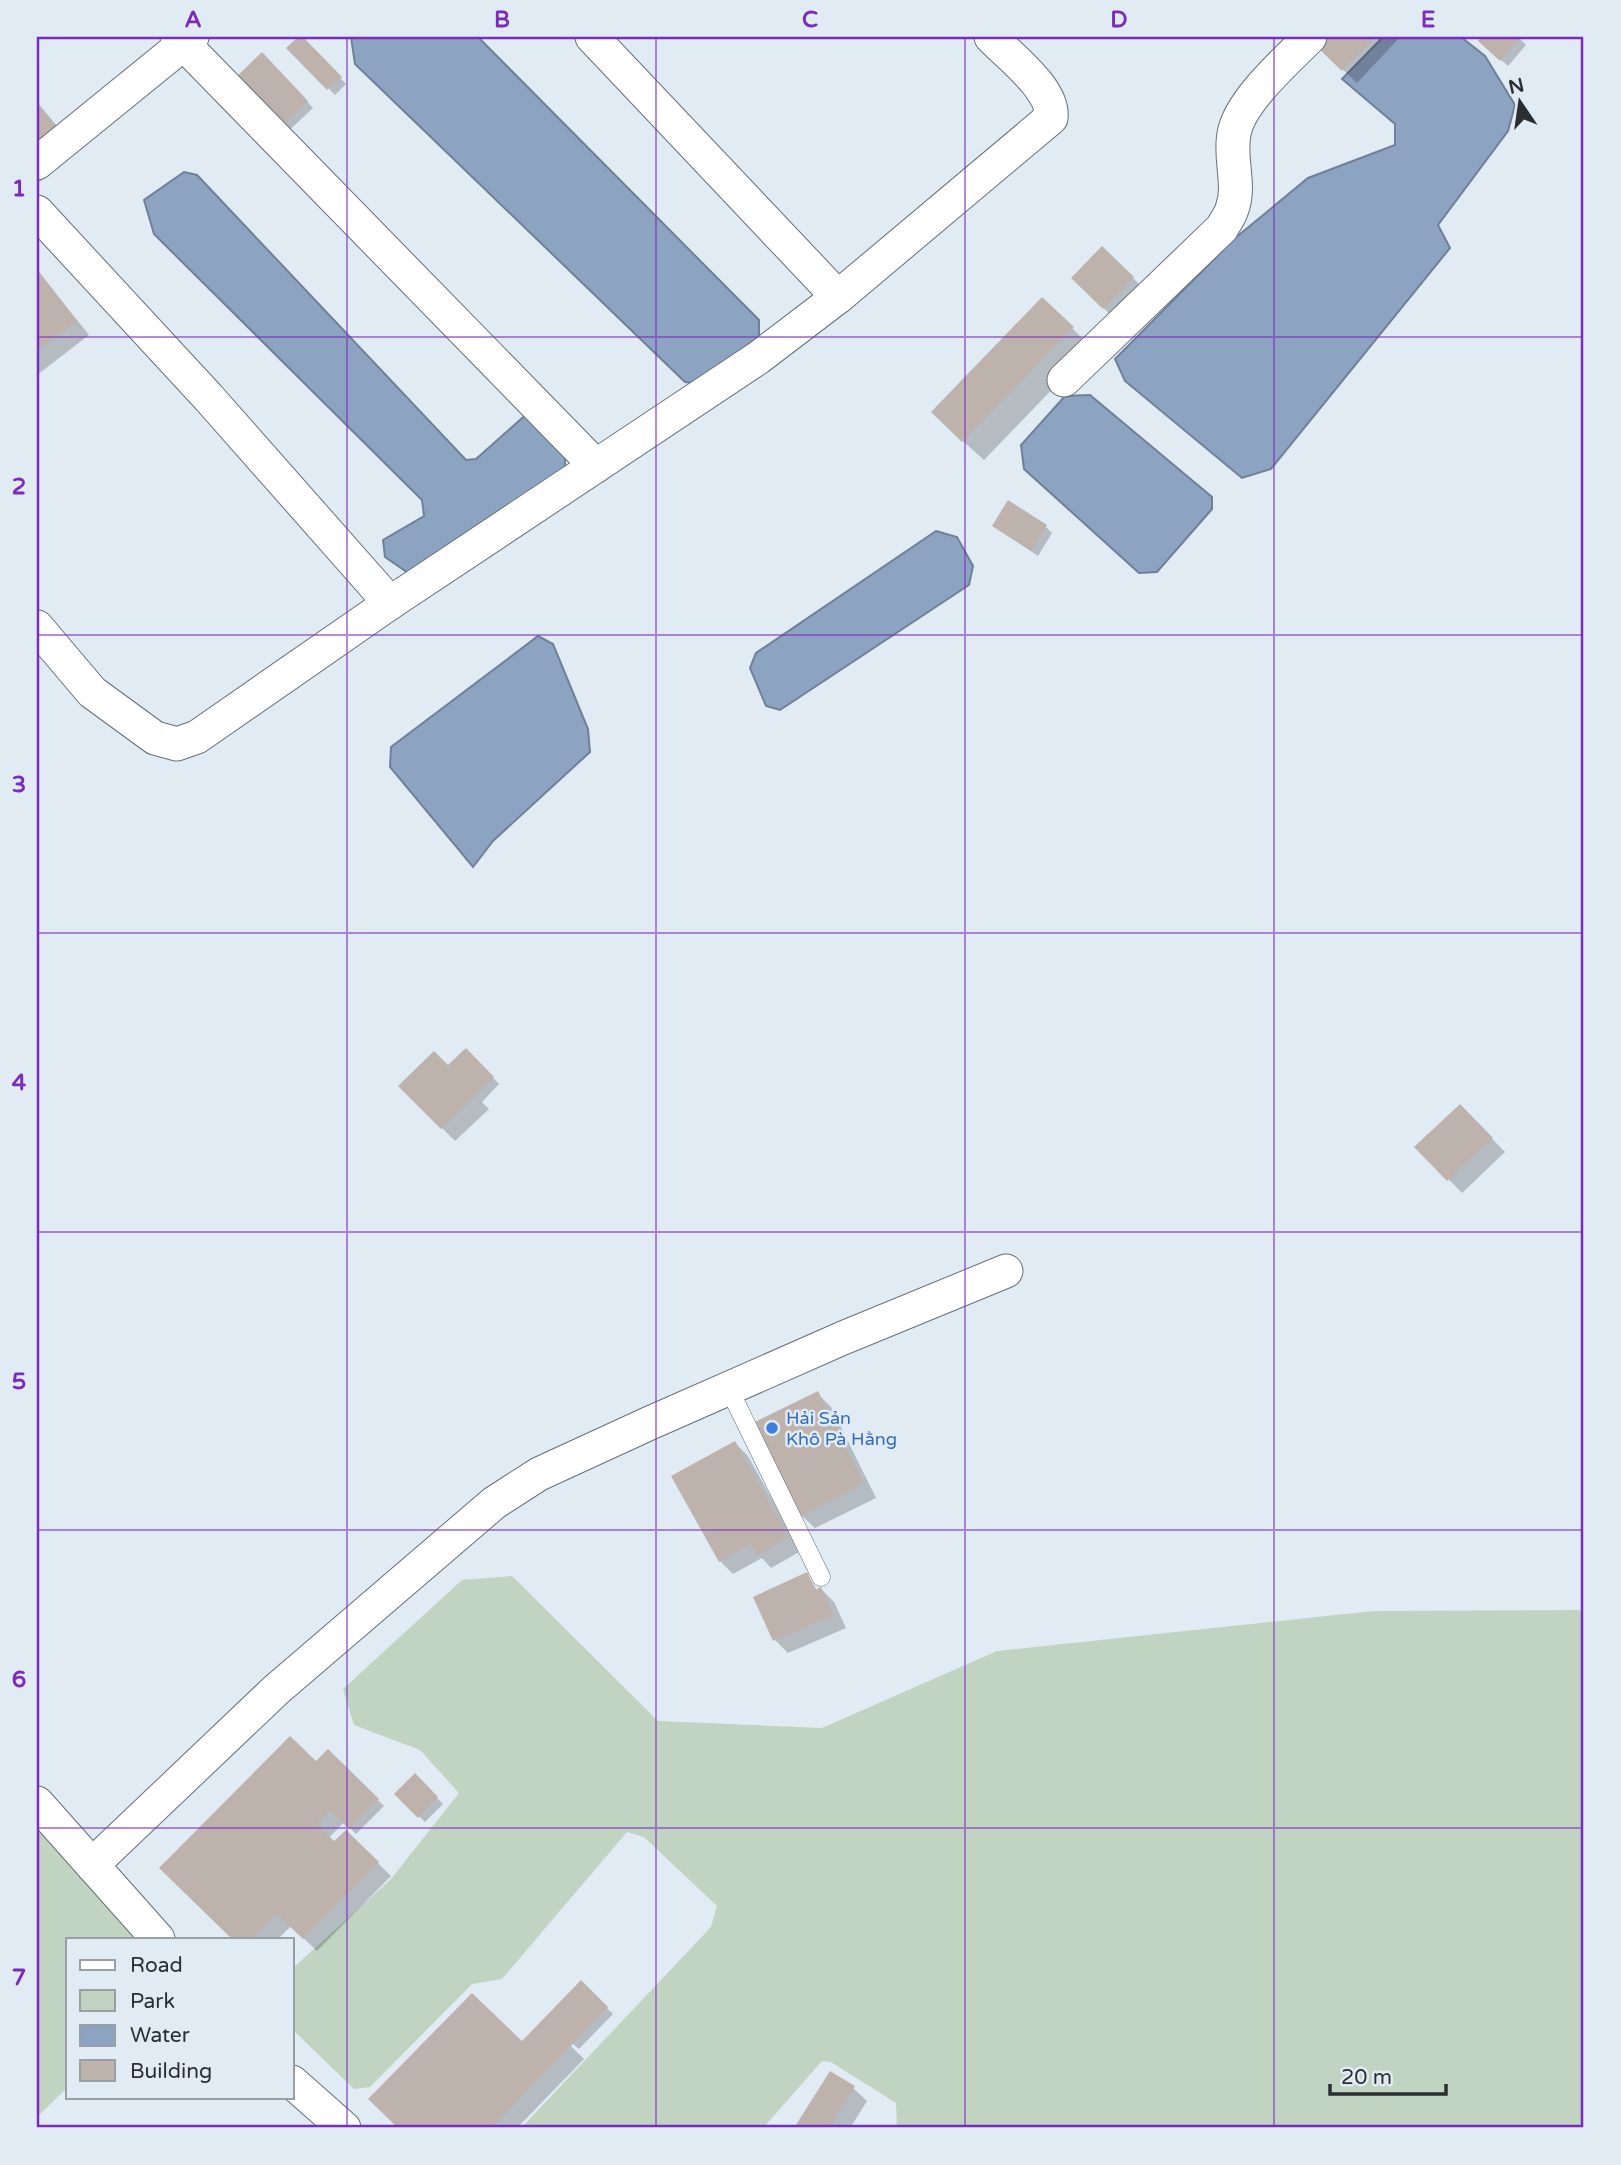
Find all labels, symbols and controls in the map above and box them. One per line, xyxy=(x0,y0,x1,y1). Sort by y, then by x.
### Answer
text: A xyxy=(184,6,202,34)
text: B xyxy=(494,6,510,34)
text: C xyxy=(802,6,818,34)
text: D xyxy=(1110,6,1128,34)
text: E xyxy=(1421,6,1435,34)
north arrow xyxy=(1484,66,1554,136)
text: N xyxy=(1506,74,1526,99)
text: 1 xyxy=(12,175,26,203)
text: 2 xyxy=(12,473,26,501)
text: 3 xyxy=(12,771,26,799)
text: 4 xyxy=(12,1069,27,1097)
text: 5 xyxy=(12,1368,26,1396)
place label: Hải Sản Khô Pà Hằng xyxy=(786,1407,897,1450)
marker: Hải Sản Khô Pà Hằng xyxy=(764,1420,780,1436)
text: 6 xyxy=(12,1666,26,1694)
legend xyxy=(66,1938,294,2098)
text: Road xyxy=(130,1953,183,1978)
text: 7 xyxy=(12,1964,26,1992)
text: Park xyxy=(130,1989,175,2014)
text: Water xyxy=(130,2023,190,2048)
scale bar xyxy=(1330,2053,1446,2097)
text: Building xyxy=(130,2059,212,2084)
text: 20 m xyxy=(1341,2065,1392,2090)

